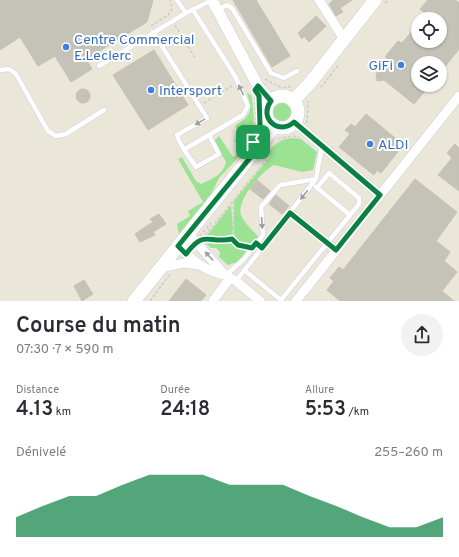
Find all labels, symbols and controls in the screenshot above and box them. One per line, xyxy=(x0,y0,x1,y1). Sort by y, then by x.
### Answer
map controls xyxy=(411,12,447,92)
button: locate xyxy=(411,12,447,48)
place label: Centre Commercial E.Leclerc xyxy=(74,32,194,65)
marker: Centre Commercial E.Leclerc xyxy=(61,42,71,52)
button: layers xyxy=(411,56,447,92)
place label: GiFi xyxy=(368,58,393,75)
marker: GiFi xyxy=(396,60,406,70)
place label: Intersport xyxy=(159,83,222,100)
one-way arrow xyxy=(238,84,244,95)
marker: Intersport xyxy=(146,85,156,95)
one-way arrow xyxy=(194,118,206,125)
pin xyxy=(236,125,270,159)
icon: arrive xyxy=(242,131,264,153)
place label: ALDI xyxy=(378,137,409,154)
marker: ALDI xyxy=(365,139,375,149)
one-way arrow xyxy=(299,189,308,200)
one-way arrow xyxy=(259,216,265,229)
one-way arrow xyxy=(205,252,214,261)
text: Course du matin xyxy=(16,313,181,340)
button: share xyxy=(401,314,443,356)
text: 07:30 · 7 × 590 m xyxy=(16,342,114,358)
text: Distance xyxy=(16,383,59,397)
text: Durée xyxy=(160,383,190,397)
text: Allure xyxy=(305,383,334,397)
text: 4.13 xyxy=(16,397,53,423)
text: 24:18 xyxy=(160,397,210,423)
text: 5:53 xyxy=(305,397,346,423)
text: km xyxy=(53,405,71,419)
text: /km xyxy=(346,405,369,419)
text: Dénivelé xyxy=(16,445,66,461)
text: 255–260 m xyxy=(374,445,443,461)

